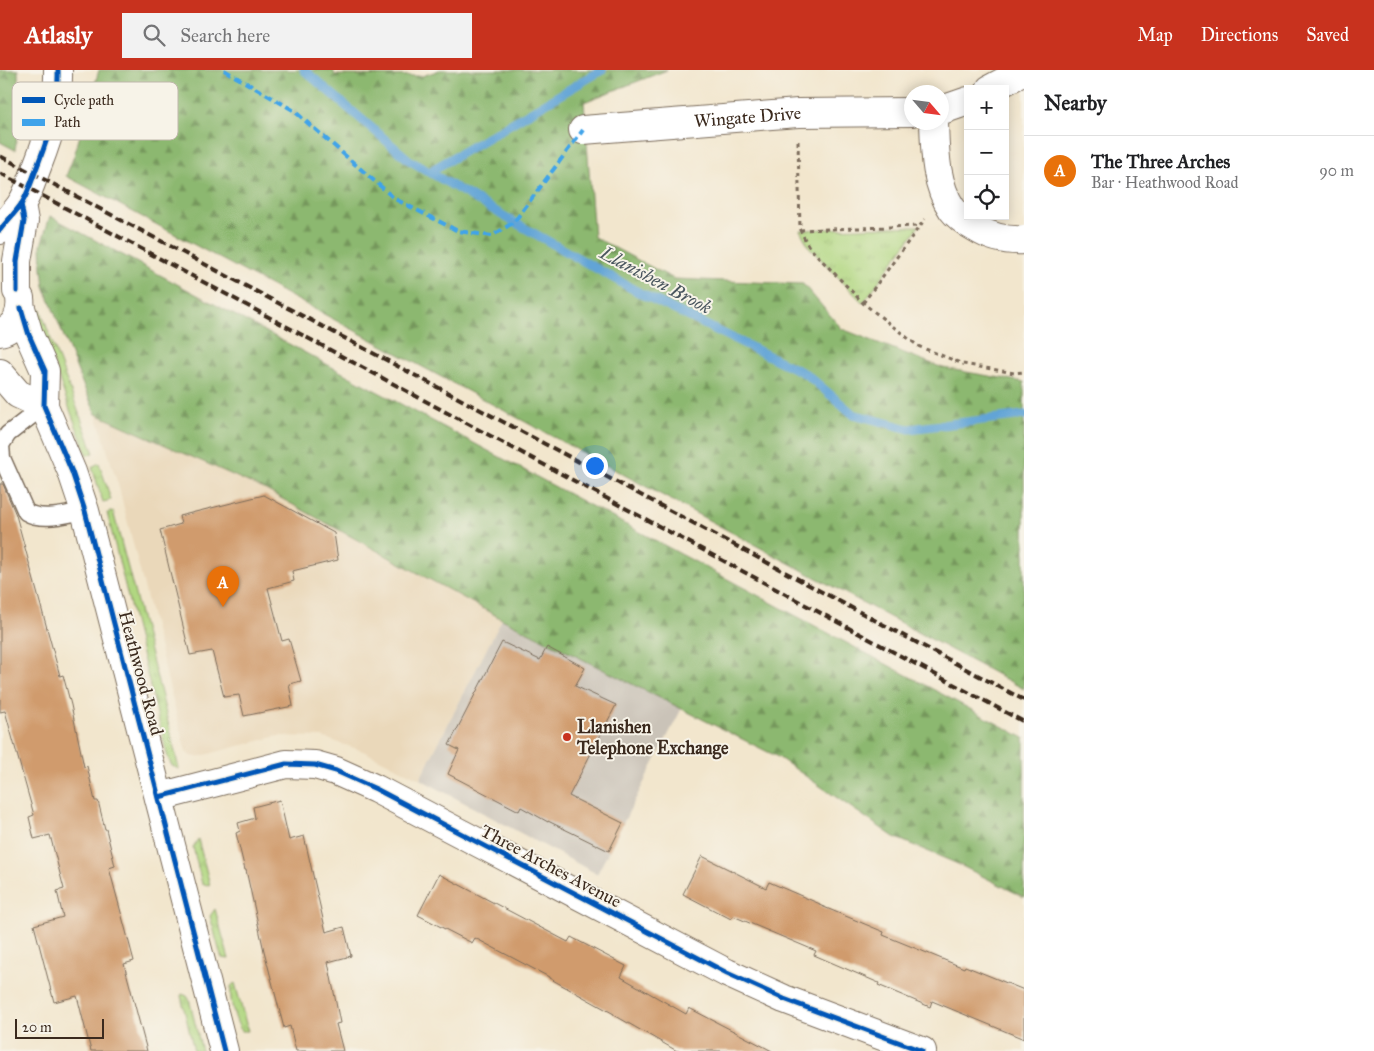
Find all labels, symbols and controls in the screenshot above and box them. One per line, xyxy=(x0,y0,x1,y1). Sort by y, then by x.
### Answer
search box xyxy=(122,13,472,58)
text: Atlasly xyxy=(25,20,92,50)
icon: search xyxy=(140,21,168,49)
text: Search here xyxy=(180,24,270,47)
text: Map xyxy=(1137,24,1173,46)
text: Directions xyxy=(1201,24,1278,46)
text: Saved xyxy=(1306,24,1349,46)
legend xyxy=(12,82,178,140)
north arrow xyxy=(904,85,949,130)
map controls xyxy=(964,85,1009,220)
button: + xyxy=(964,85,1009,130)
text: Nearby xyxy=(1044,90,1107,116)
text: Cycle path xyxy=(54,92,114,109)
street label: Wingate Drive xyxy=(693,102,802,132)
text: Path xyxy=(54,114,81,131)
button: − xyxy=(964,130,1009,175)
text: The Three Arches xyxy=(1091,150,1230,173)
text: A xyxy=(1055,161,1065,180)
text: 90 m xyxy=(1319,161,1354,180)
text: Bar · Heathwood Road xyxy=(1091,173,1239,192)
button: locate xyxy=(964,175,1009,220)
water label: Llanishen Brook xyxy=(596,241,716,319)
your location xyxy=(582,453,608,479)
pin: A xyxy=(207,566,239,607)
street label: Heathwood Road xyxy=(114,608,168,738)
place label: Llanishen Telephone Exchange xyxy=(576,716,729,760)
marker: Llanishen Telephone Exchange xyxy=(561,731,573,743)
street label: Three Arches Avenue xyxy=(477,820,625,912)
scale bar xyxy=(15,1016,104,1039)
text: 20 m xyxy=(22,1019,52,1036)

